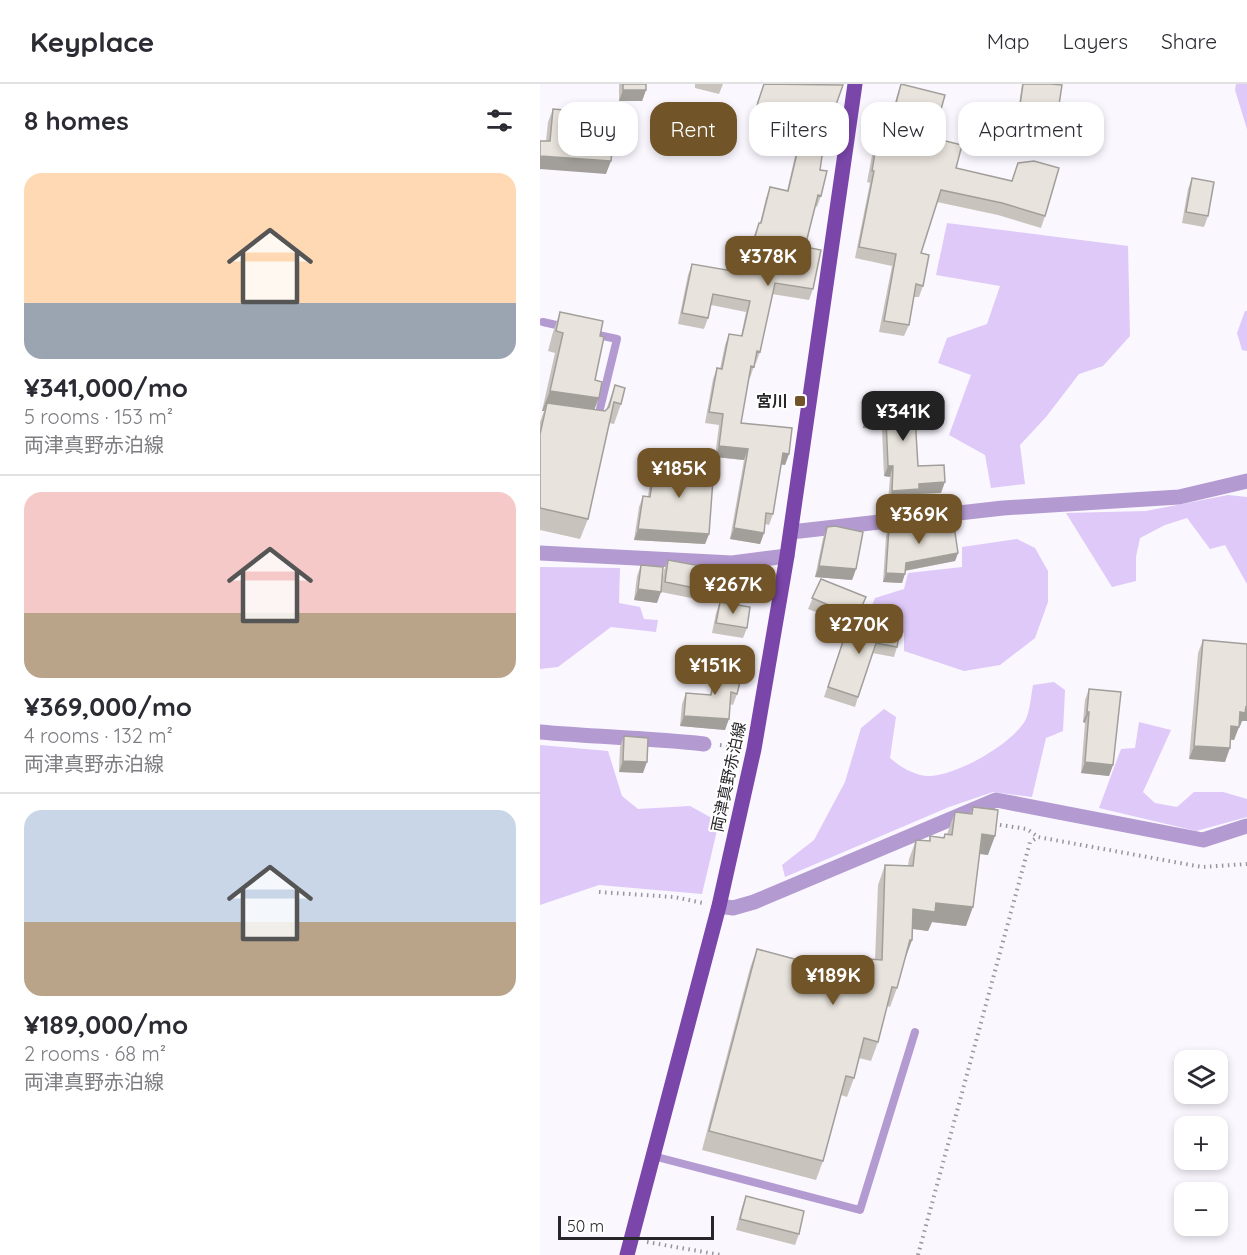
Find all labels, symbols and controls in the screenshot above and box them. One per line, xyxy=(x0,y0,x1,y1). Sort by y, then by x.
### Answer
text: Keyplace xyxy=(30,24,154,59)
text: Map xyxy=(987,28,1030,54)
text: Layers xyxy=(1063,28,1128,54)
text: Share xyxy=(1161,28,1217,54)
chip: Buy xyxy=(558,102,638,156)
chip: Rent xyxy=(650,102,737,156)
chip: Filters xyxy=(749,102,849,156)
chip: New xyxy=(861,102,946,156)
chip: Apartment xyxy=(958,102,1104,156)
text: 8 homes xyxy=(24,104,129,137)
icon: filters xyxy=(483,104,516,137)
icon: home xyxy=(216,212,324,320)
pin: ¥378K xyxy=(726,236,810,287)
text: ¥378K xyxy=(739,243,797,268)
text: ¥341,000/mo xyxy=(24,371,188,404)
place label: 宮川 xyxy=(756,391,788,411)
pin: ¥341K xyxy=(861,391,945,442)
marker: 宮川 xyxy=(793,394,807,408)
text: ¥341K xyxy=(876,398,930,423)
text: 5 rooms · 153 m² xyxy=(24,404,173,429)
text: 両津真野赤泊線 xyxy=(24,432,164,457)
pin: ¥185K xyxy=(637,448,721,499)
text: ¥185K xyxy=(651,455,707,480)
pin: ¥369K xyxy=(877,494,961,545)
text: ¥369K xyxy=(890,501,948,526)
icon: home xyxy=(216,531,324,639)
pin: ¥267K xyxy=(691,564,775,615)
text: ¥267K xyxy=(704,571,762,596)
pin: ¥270K xyxy=(817,604,901,655)
text: ¥270K xyxy=(829,611,889,636)
pin: ¥151K xyxy=(673,645,757,696)
text: ¥151K xyxy=(689,652,741,677)
text: ¥369,000/mo xyxy=(24,690,192,723)
street label: 両津真野赤泊線 xyxy=(707,720,749,834)
text: 4 rooms · 132 m² xyxy=(24,723,173,748)
text: 両津真野赤泊線 xyxy=(24,751,164,776)
icon: home xyxy=(216,849,324,957)
pin: ¥189K xyxy=(791,955,875,1006)
text: ¥189K xyxy=(805,962,861,987)
text: ¥189,000/mo xyxy=(24,1008,188,1041)
text: 2 rooms · 68 m² xyxy=(24,1041,166,1066)
map controls xyxy=(1174,1050,1228,1236)
button: layers xyxy=(1174,1050,1228,1104)
text: 両津真野赤泊線 xyxy=(24,1069,164,1094)
button: + xyxy=(1174,1116,1228,1170)
button: − xyxy=(1174,1182,1228,1236)
scale bar xyxy=(558,1213,714,1240)
text: 50 m xyxy=(567,1216,604,1236)

